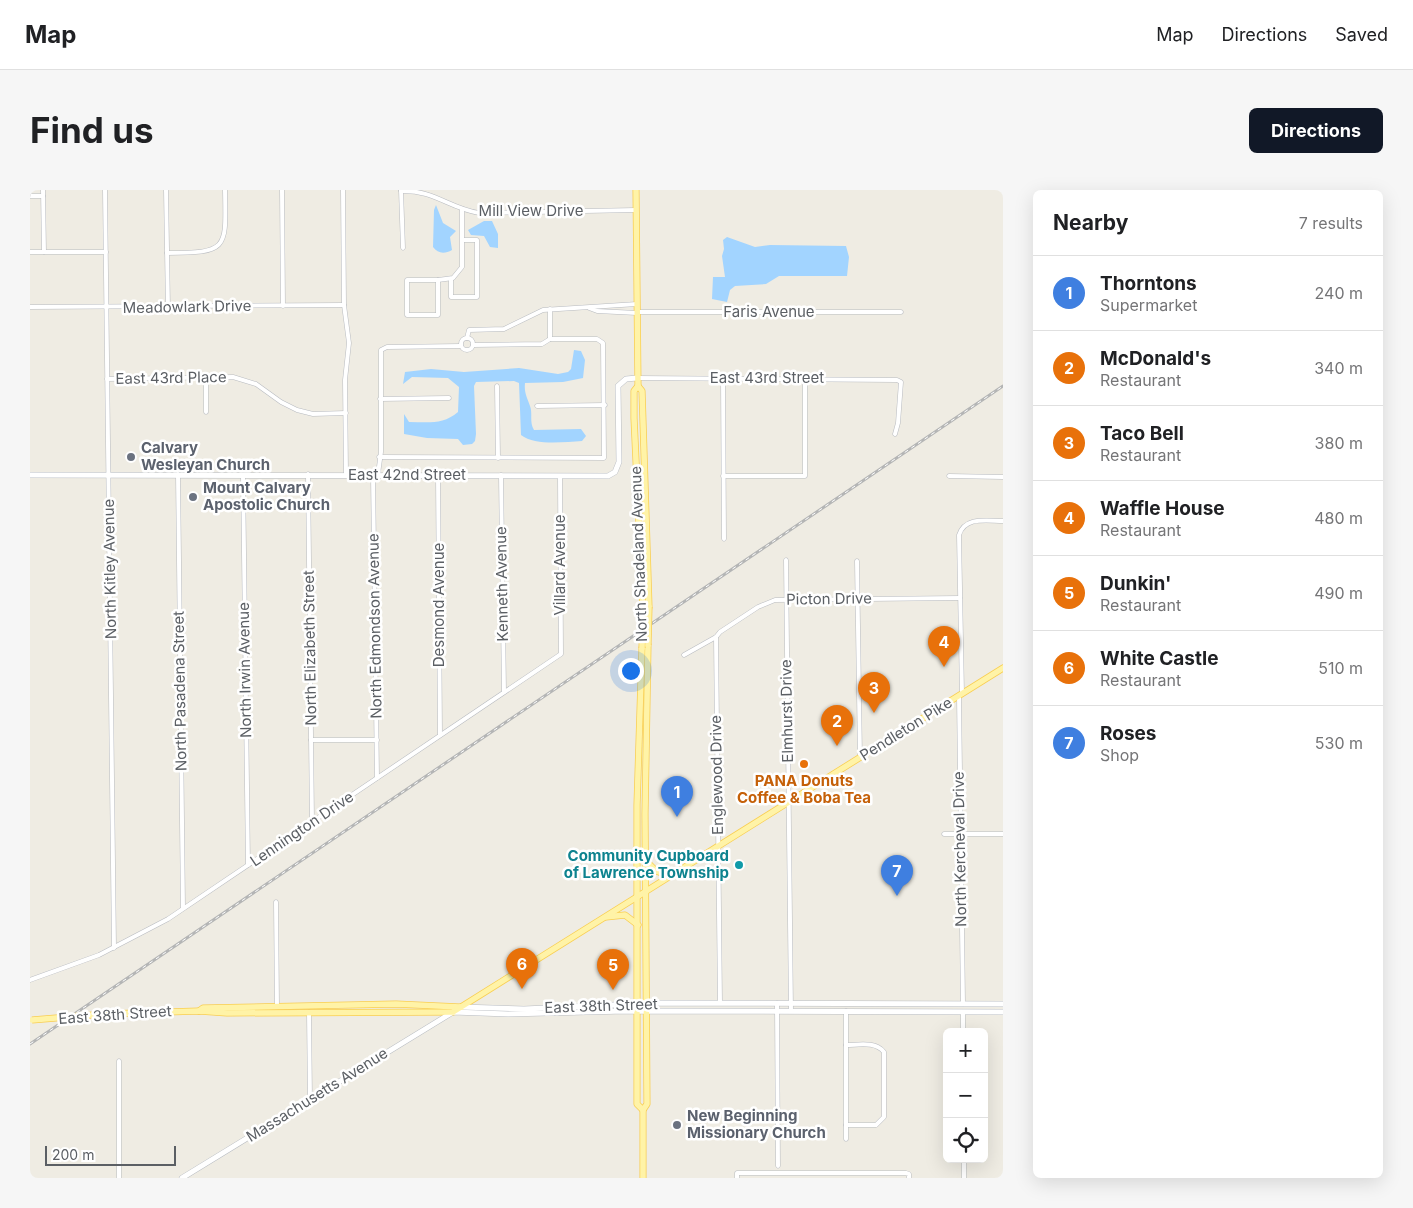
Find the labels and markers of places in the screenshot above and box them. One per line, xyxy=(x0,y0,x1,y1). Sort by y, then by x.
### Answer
place label: Calvary Wesleyan Church xyxy=(141,438,270,474)
marker: Calvary Wesleyan Church xyxy=(125,451,137,463)
place label: Mount Calvary Apostolic Church xyxy=(203,478,330,514)
marker: Mount Calvary Apostolic Church xyxy=(187,491,199,503)
pin: 4 xyxy=(928,626,960,667)
pin: 3 xyxy=(858,672,890,713)
pin: 2 xyxy=(821,705,853,746)
marker: PANA Donuts Coffee & Boba Tea xyxy=(798,758,810,770)
place label: PANA Donuts Coffee & Boba Tea xyxy=(737,771,871,807)
pin: 1 xyxy=(661,776,693,817)
place label: Community Cupboard of Lawrence Township xyxy=(564,846,729,882)
pin: 7 xyxy=(881,855,913,896)
marker: Community Cupboard of Lawrence Township xyxy=(733,859,745,871)
pin: 6 xyxy=(506,948,538,989)
pin: 5 xyxy=(597,949,629,990)
place label: New Beginning Missionary Church xyxy=(687,1106,826,1142)
marker: New Beginning Missionary Church xyxy=(671,1119,683,1131)

